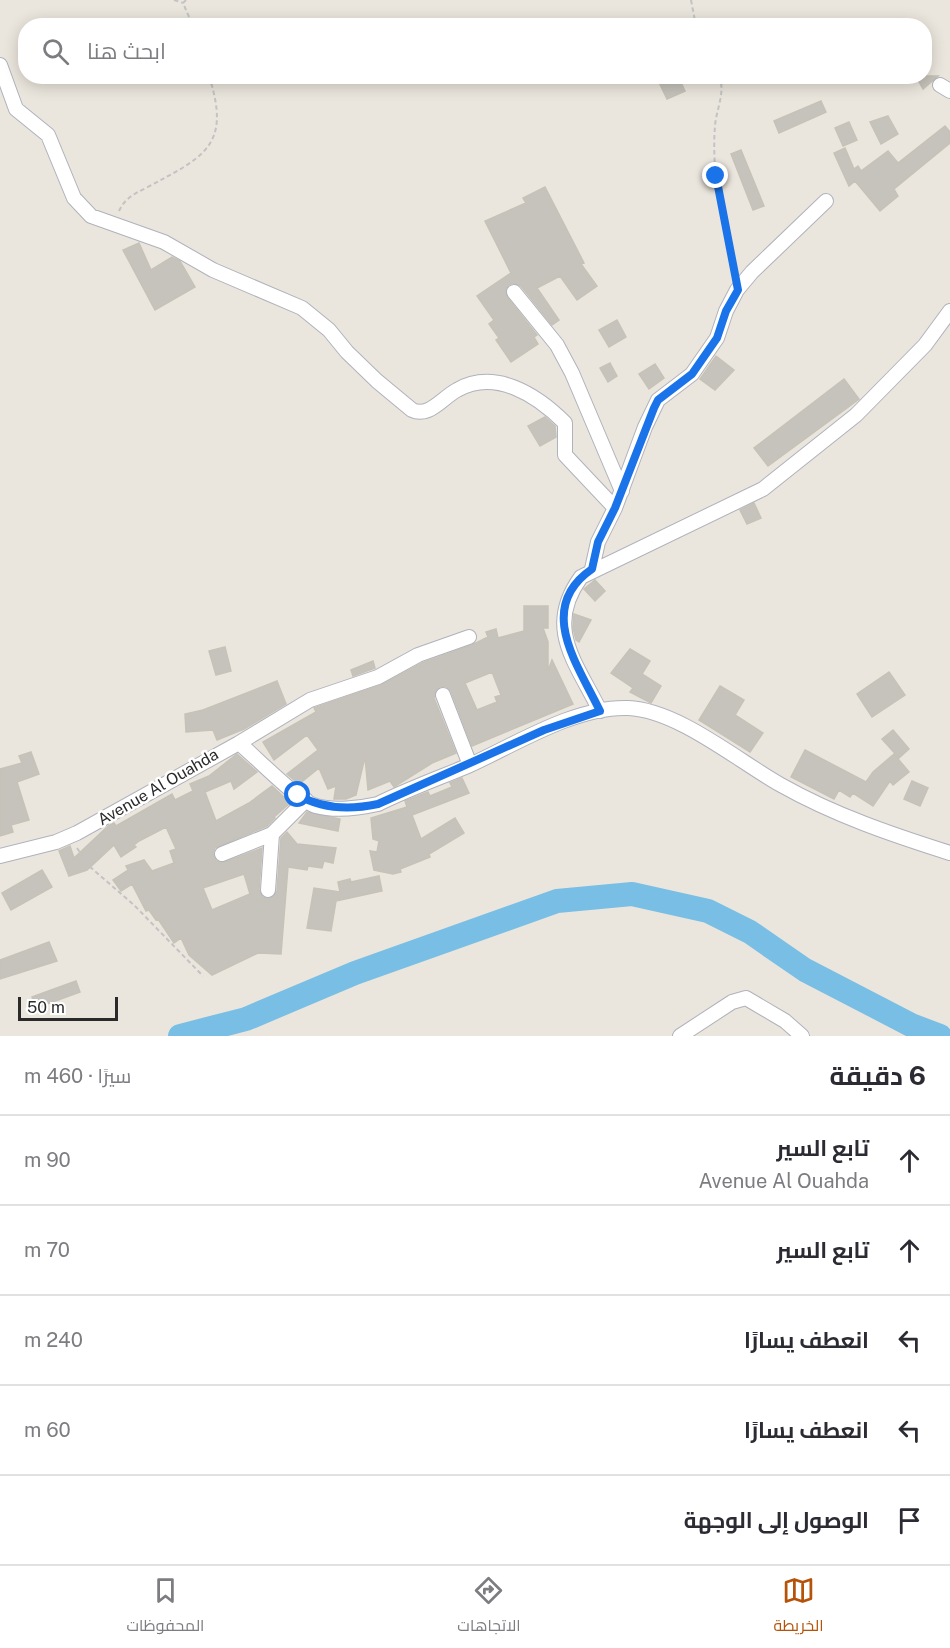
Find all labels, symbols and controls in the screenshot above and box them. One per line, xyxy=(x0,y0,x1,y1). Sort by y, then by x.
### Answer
search box xyxy=(18,18,932,84)
icon: search xyxy=(39,35,72,68)
text: ابحث هنا xyxy=(87,38,166,64)
route end xyxy=(702,162,728,188)
street label: Avenue Al Ouahda xyxy=(94,745,222,829)
route start xyxy=(284,781,310,807)
scale bar xyxy=(18,994,118,1022)
text: 50 m xyxy=(27,998,65,1017)
text: 6 دقيقة xyxy=(829,1060,926,1091)
text: سيرًا · 460 m xyxy=(24,1064,131,1088)
text: تابع السير xyxy=(777,1135,869,1161)
icon: ahead xyxy=(893,1144,926,1177)
text: 90 m xyxy=(24,1148,71,1172)
text: Avenue Al Ouahda xyxy=(699,1169,869,1193)
icon: ahead xyxy=(893,1234,926,1267)
text: تابع السير xyxy=(777,1237,869,1263)
text: 70 m xyxy=(24,1238,70,1262)
icon: left xyxy=(893,1324,926,1357)
text: انعطف يسارًا xyxy=(744,1327,869,1353)
text: 240 m xyxy=(24,1328,83,1352)
icon: left xyxy=(893,1414,926,1447)
text: انعطف يسارًا xyxy=(744,1417,869,1443)
text: 60 m xyxy=(24,1418,71,1442)
icon: arrive xyxy=(893,1504,926,1537)
text: الوصول إلى الوجهة xyxy=(684,1507,869,1533)
tab: المحفوظات xyxy=(126,1574,204,1640)
tab: الاتجاهات xyxy=(457,1574,521,1640)
tab: الخريطة xyxy=(774,1574,824,1640)

